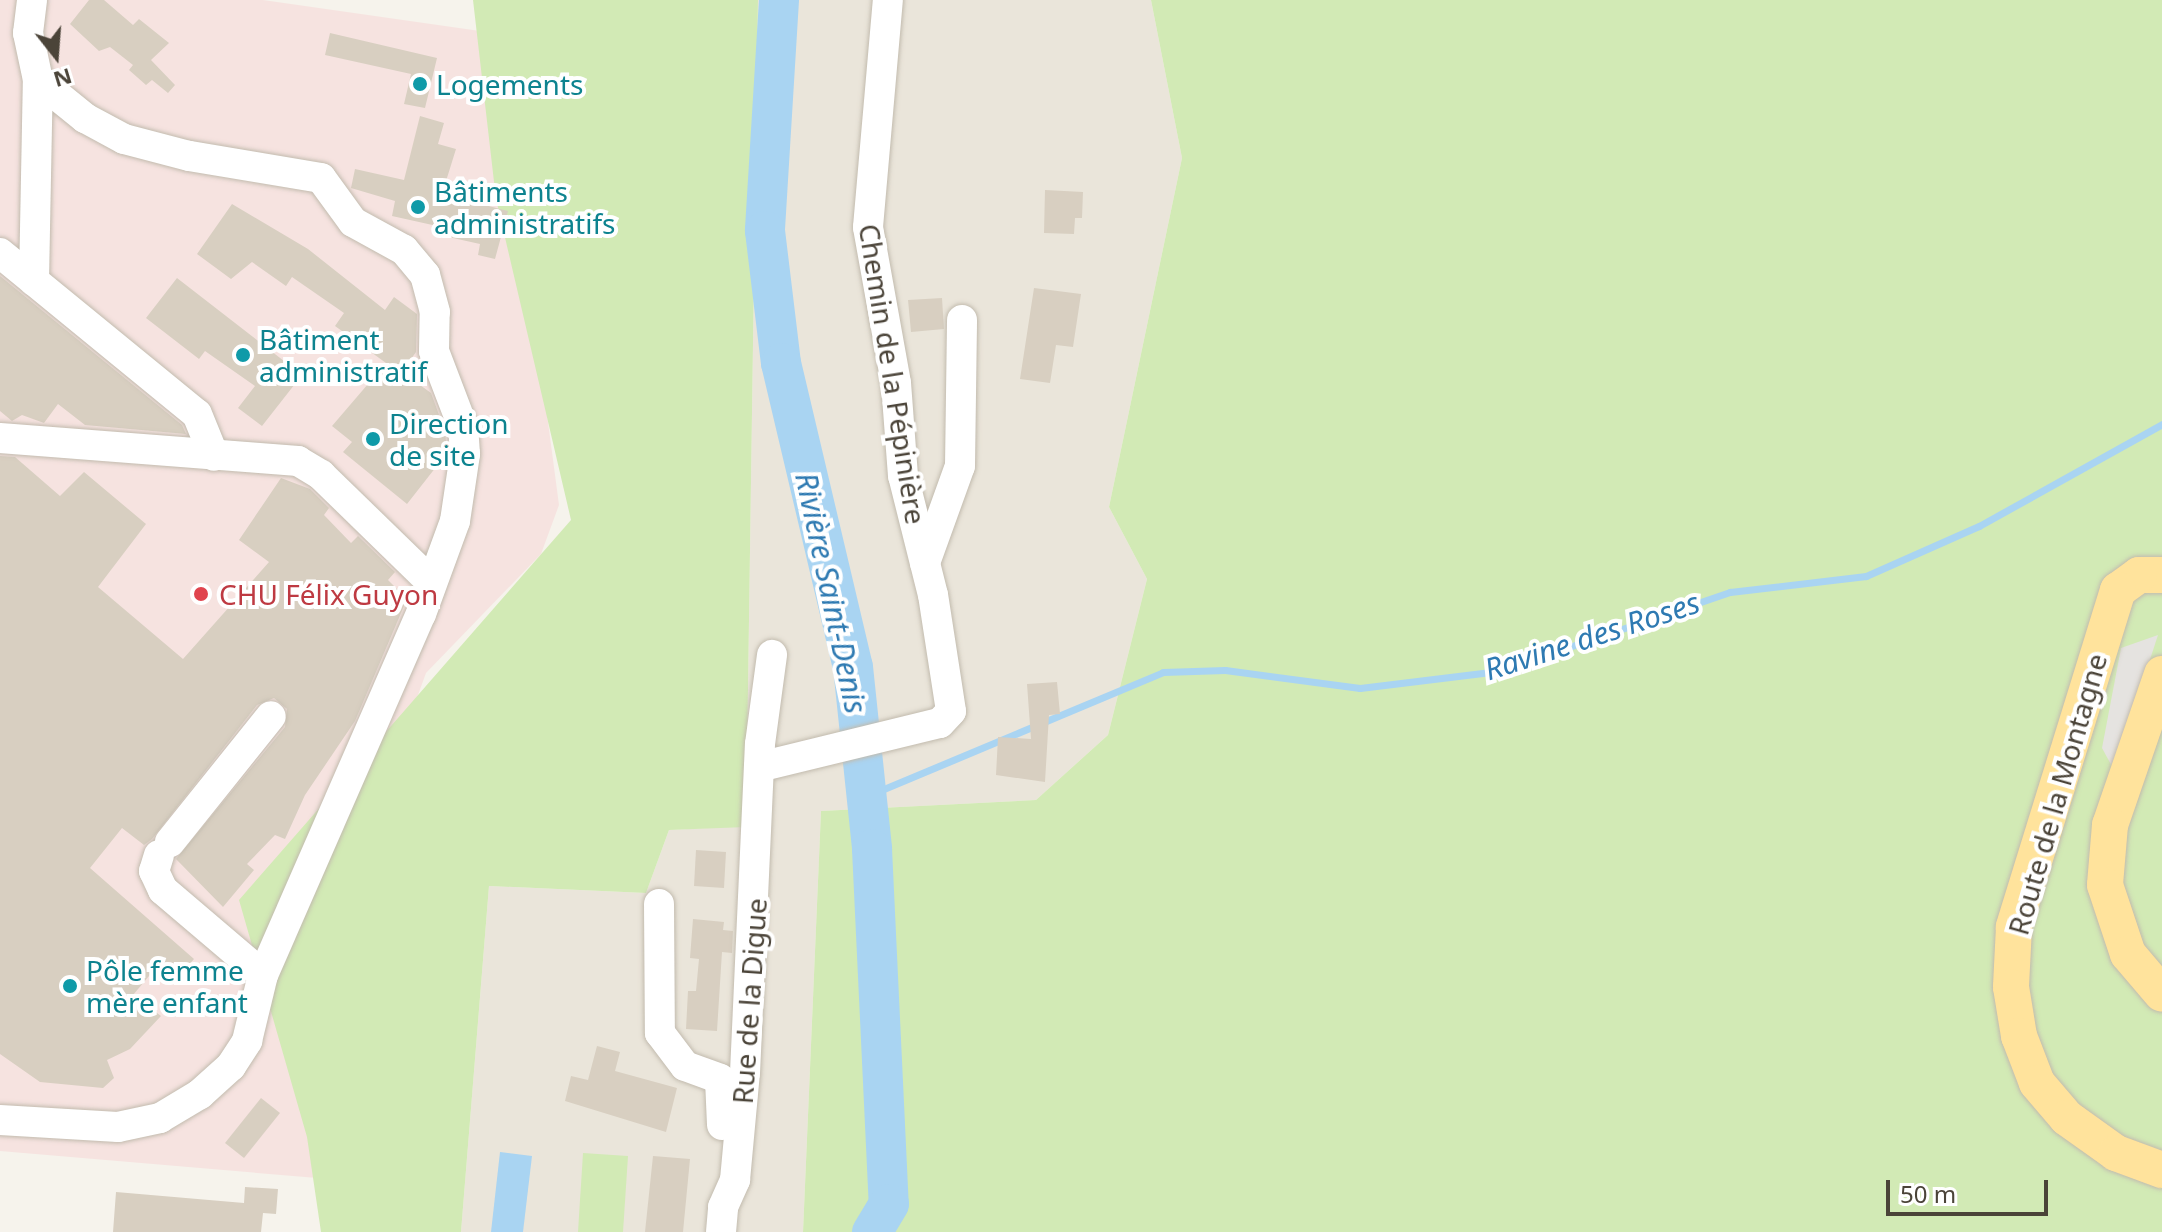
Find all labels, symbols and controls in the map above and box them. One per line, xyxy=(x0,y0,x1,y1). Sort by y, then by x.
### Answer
north arrow xyxy=(16,16,96,96)
text: N xyxy=(50,62,76,96)
place label: Logements xyxy=(436,67,583,101)
marker: Logements xyxy=(411,75,429,93)
place label: Bâtiments administratifs xyxy=(434,174,615,240)
marker: Bâtiments administratifs xyxy=(409,198,427,216)
street label: Chemin de la Pépinière xyxy=(853,221,933,527)
place label: Bâtiment administratif xyxy=(259,322,427,388)
marker: Bâtiment administratif xyxy=(234,346,252,364)
place label: Direction de site xyxy=(389,406,508,472)
marker: Direction de site xyxy=(364,430,382,448)
water label: Rivière Saint-Denis xyxy=(788,469,874,717)
place label: CHU Félix Guyon xyxy=(219,577,438,611)
marker: CHU Félix Guyon xyxy=(190,583,212,605)
water label: Ravine des Roses xyxy=(1480,584,1704,688)
street label: Route de la Montagne xyxy=(2001,649,2113,939)
street label: Rue de la Digue xyxy=(725,897,773,1105)
place label: Pôle femme mère enfant xyxy=(86,953,248,1019)
marker: Pôle femme mère enfant xyxy=(61,977,79,995)
scale bar xyxy=(1890,1164,2052,1214)
text: 50 m xyxy=(1900,1177,1956,1210)

